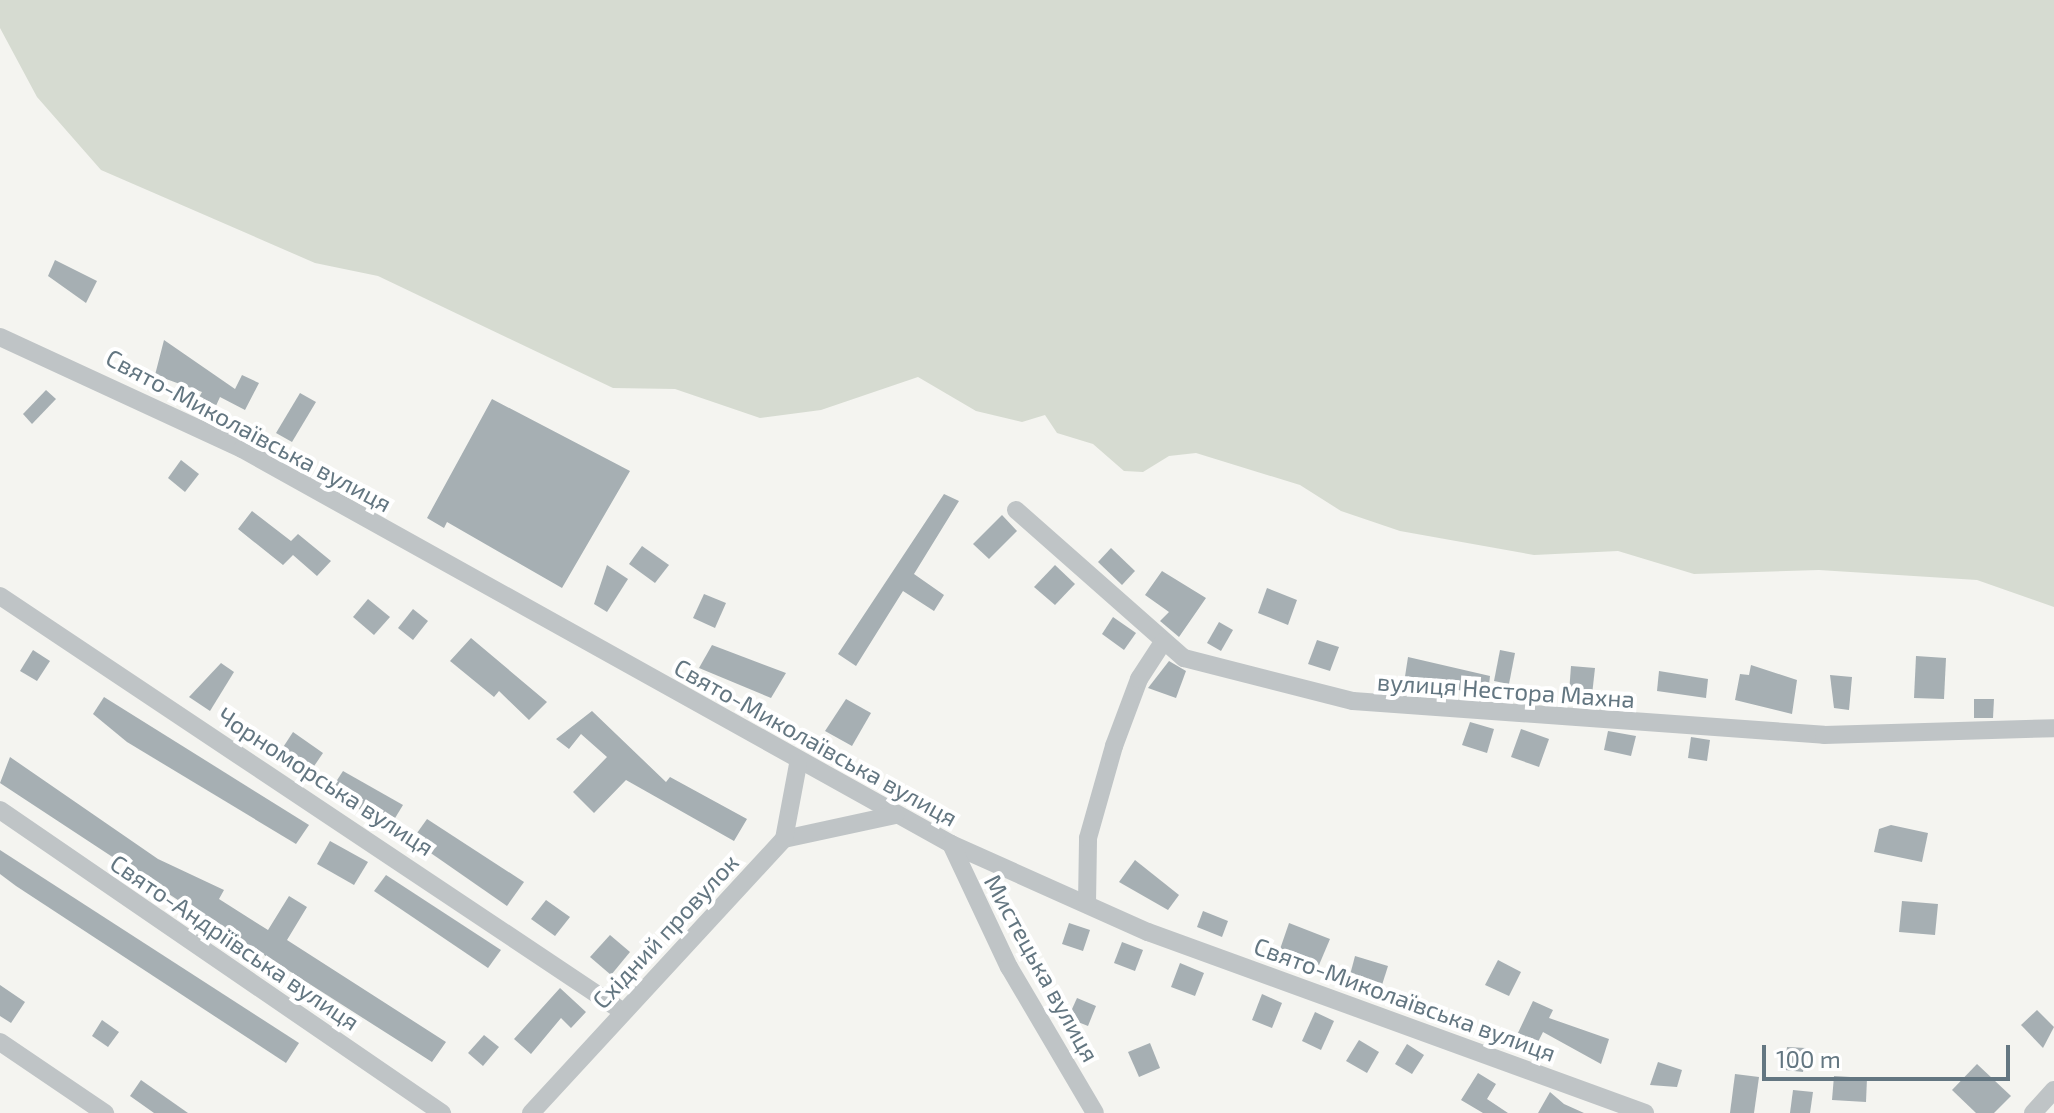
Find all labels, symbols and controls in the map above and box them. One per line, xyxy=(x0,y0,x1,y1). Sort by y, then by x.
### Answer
street label: Свято-Миколаївська вулиця xyxy=(101,342,397,518)
street label: Свято-Миколаївська вулиця xyxy=(669,652,963,832)
street label: вулиця Нестора Махна xyxy=(1376,667,1636,713)
street label: Чорноморська вулиця xyxy=(213,700,439,862)
street label: Свято-Андріївська вулиця xyxy=(105,848,365,1036)
street label: Східний провулок xyxy=(586,848,744,1014)
street label: Мистецька вулиця xyxy=(979,869,1105,1067)
street label: Свято-Миколаївська вулиця xyxy=(1250,931,1560,1067)
scale bar xyxy=(1766,1029,2014,1079)
text: 100 m xyxy=(1776,1044,1841,1073)

